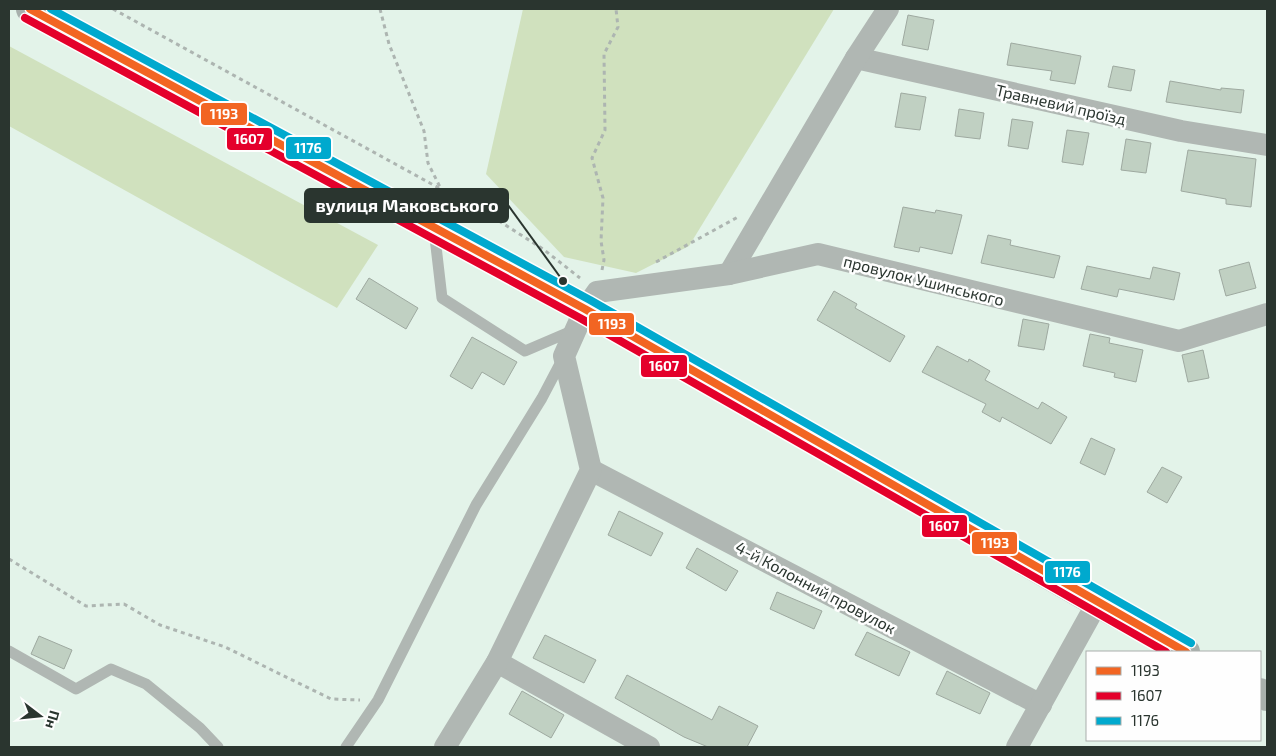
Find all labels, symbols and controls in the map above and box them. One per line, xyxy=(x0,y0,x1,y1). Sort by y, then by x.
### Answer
street label: Травневий проїзд xyxy=(994,80,1128,128)
line badge: 1193 xyxy=(200,102,248,126)
text: 1193 xyxy=(210,105,238,122)
line badge: 1607 xyxy=(226,127,273,151)
text: 1607 xyxy=(234,130,265,147)
line badge: 1176 xyxy=(285,136,332,160)
text: 1176 xyxy=(294,139,322,156)
callout: вулиця Маковського xyxy=(305,189,508,222)
text: вулиця Маковського xyxy=(315,194,499,216)
street label: провулок Ушинського xyxy=(841,251,1006,310)
line badge: 1193 xyxy=(588,312,635,336)
text: 1193 xyxy=(598,315,626,332)
line badge: 1607 xyxy=(640,354,688,378)
text: 1607 xyxy=(649,357,680,374)
line badge: 1607 xyxy=(921,514,968,538)
text: 1607 xyxy=(929,517,960,534)
line badge: 1193 xyxy=(971,531,1018,555)
text: 1193 xyxy=(981,534,1009,551)
street label: 4-й Колонний провулок xyxy=(732,537,900,638)
line badge: 1176 xyxy=(1044,560,1091,584)
text: 1176 xyxy=(1053,563,1081,580)
legend xyxy=(1086,651,1261,741)
text: 1193 xyxy=(1131,661,1160,679)
text: 1607 xyxy=(1131,686,1163,704)
north arrow xyxy=(15,691,65,741)
text: Пн xyxy=(42,709,64,731)
text: 1176 xyxy=(1131,711,1159,729)

